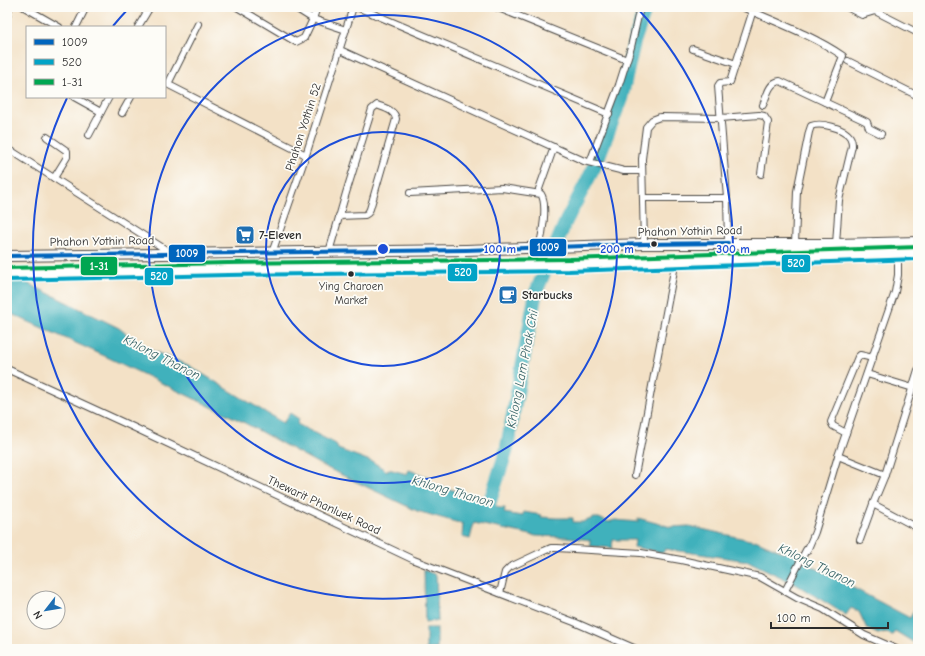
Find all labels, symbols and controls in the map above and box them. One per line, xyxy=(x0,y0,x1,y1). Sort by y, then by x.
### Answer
legend xyxy=(26,26,166,98)
text: 1009 xyxy=(62,35,88,49)
text: 520 xyxy=(62,55,82,69)
text: 1-31 xyxy=(62,75,83,89)
street label: Phahon Yothin 52 xyxy=(282,81,324,173)
street label: Phahon Yothin Road xyxy=(638,223,742,239)
supermarket icon: 7-Eleven xyxy=(234,224,256,246)
place label: 7-Eleven xyxy=(259,228,302,242)
street label: Phahon Yothin Road xyxy=(50,233,154,249)
line badge: 1009 xyxy=(529,238,567,257)
unlabelled marker xyxy=(649,239,659,249)
text: 1009 xyxy=(537,241,560,254)
centre of rings xyxy=(376,242,390,256)
text: 100 m xyxy=(484,242,516,256)
text: 200 m xyxy=(600,242,634,256)
text: 300 m xyxy=(716,242,750,256)
line badge: 1009 xyxy=(168,244,206,263)
text: 1009 xyxy=(176,247,199,260)
line badge: 520 xyxy=(781,254,811,273)
line badge: 1-31 xyxy=(80,256,118,276)
text: 520 xyxy=(787,257,805,270)
text: 1-31 xyxy=(90,260,108,273)
line badge: 520 xyxy=(447,263,478,282)
text: 520 xyxy=(454,266,472,279)
line badge: 520 xyxy=(144,267,174,286)
marker: Ying Charoen Market xyxy=(346,269,356,279)
text: 520 xyxy=(150,270,168,283)
place label: Ying Charoen Market xyxy=(319,280,383,307)
cafe icon: Starbucks xyxy=(497,284,519,306)
place label: Starbucks xyxy=(522,288,572,302)
water label: Khlong Lam Phak Chi xyxy=(503,308,541,429)
water label: Khlong Thanon xyxy=(121,331,203,383)
water label: Khlong Thanon xyxy=(411,472,495,510)
street label: Thewarit Phanluek Road xyxy=(265,473,383,537)
water label: Khlong Thanon xyxy=(776,540,858,590)
north arrow xyxy=(26,590,66,630)
scale bar xyxy=(771,604,888,630)
text: N xyxy=(30,608,45,621)
text: 100 m xyxy=(777,611,810,625)

